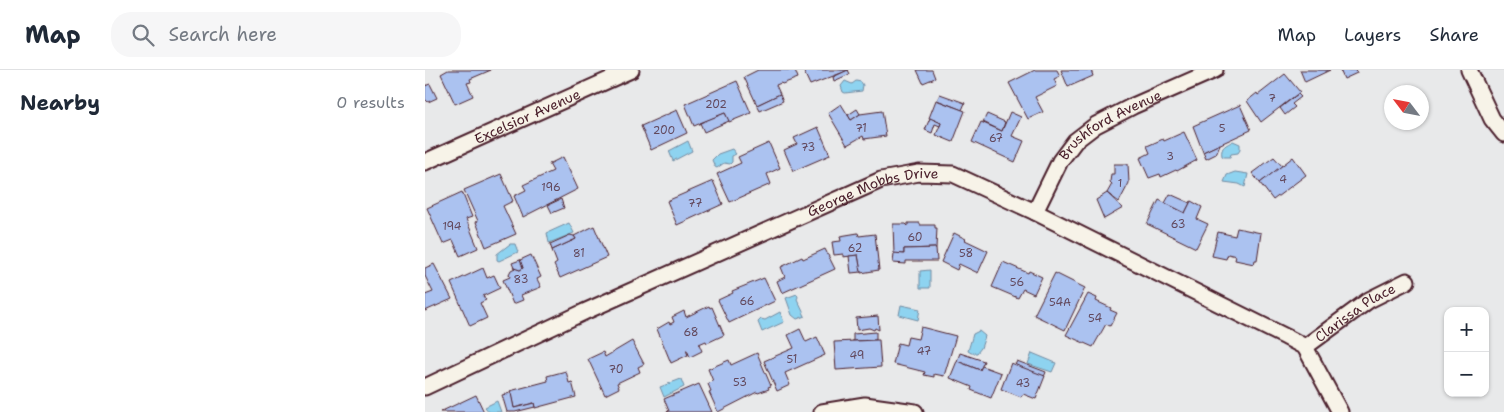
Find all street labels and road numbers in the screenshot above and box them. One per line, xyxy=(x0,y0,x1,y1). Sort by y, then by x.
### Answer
street label: Excelsior Avenue xyxy=(471,85,583,148)
street label: Brushford Avenue xyxy=(1055,86,1164,164)
street label: George Mobbs Drive xyxy=(804,164,939,221)
street label: Clarissa Place xyxy=(1311,279,1398,346)

